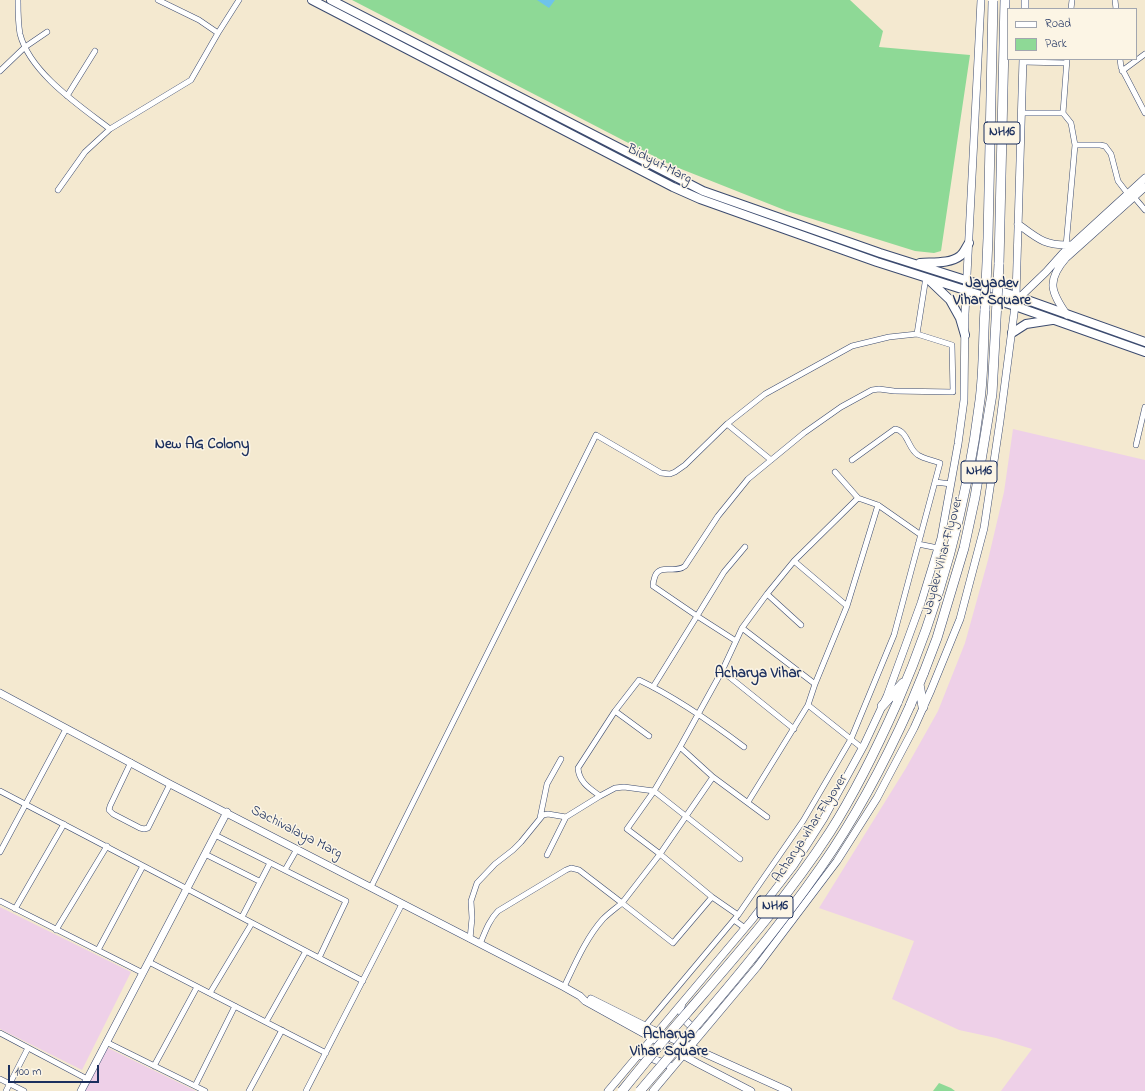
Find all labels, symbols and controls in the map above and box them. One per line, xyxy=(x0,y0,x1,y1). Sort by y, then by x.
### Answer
legend xyxy=(1007,8,1137,60)
text: Road xyxy=(1045,15,1071,33)
text: Park xyxy=(1045,35,1067,53)
road number: NH16 xyxy=(984,122,1020,144)
street label: Bidyut Marg xyxy=(624,142,694,188)
district label: Jayadev Vihar Square xyxy=(953,276,1031,311)
district label: New AG Colony xyxy=(155,437,249,455)
road number: NH16 xyxy=(961,461,997,483)
street label: Jaydev Vihar Flyover xyxy=(920,495,968,617)
district label: Acharya Vihar xyxy=(715,666,801,684)
street label: Acharya vihar Flyover xyxy=(770,772,852,886)
street label: Sachivalaya Marg xyxy=(247,803,345,863)
road number: NH16 xyxy=(757,896,793,918)
district label: Acharya Vihar Square xyxy=(630,1027,708,1062)
scale bar xyxy=(10,1057,101,1083)
text: 100 m xyxy=(15,1063,42,1081)

